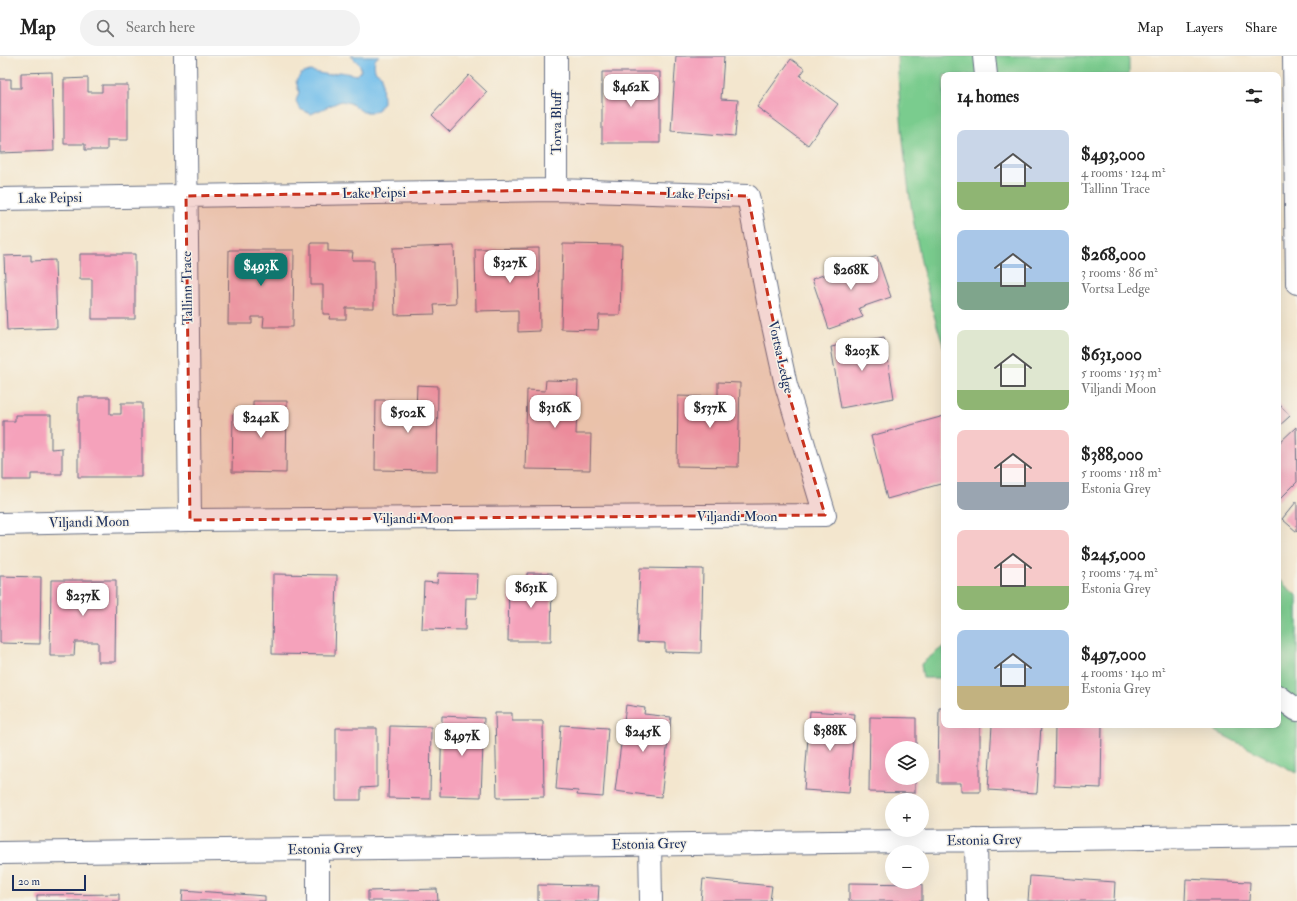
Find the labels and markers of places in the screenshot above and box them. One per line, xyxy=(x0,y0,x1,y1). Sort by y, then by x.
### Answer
pin: $462K xyxy=(603,74,659,108)
pin: $327K xyxy=(482,250,538,284)
pin: $493K xyxy=(233,253,289,287)
pin: $268K xyxy=(823,257,879,291)
pin: $203K xyxy=(834,338,890,372)
pin: $316K xyxy=(527,395,583,429)
pin: $537K xyxy=(682,395,738,429)
pin: $502K xyxy=(380,400,436,434)
pin: $242K xyxy=(233,405,289,439)
pin: $631K xyxy=(503,575,559,609)
pin: $237K xyxy=(55,583,111,617)
pin: $388K xyxy=(802,718,858,752)
pin: $245K xyxy=(615,719,671,753)
pin: $497K xyxy=(434,723,490,757)

